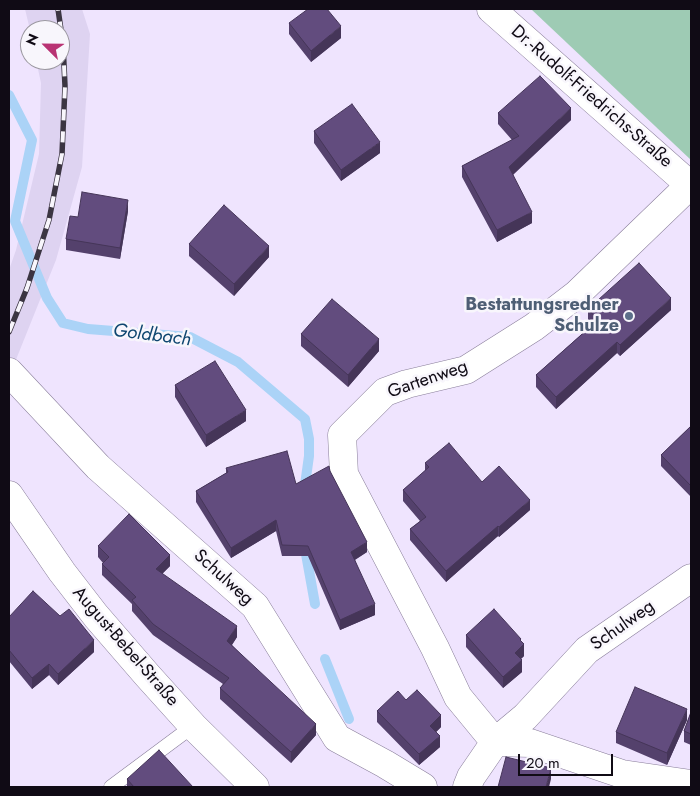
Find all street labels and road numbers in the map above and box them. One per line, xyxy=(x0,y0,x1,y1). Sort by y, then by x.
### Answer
street label: Dr.-Rudolf-Friedrichs-Straße xyxy=(506,21,676,173)
street label: Gartenweg xyxy=(385,356,471,404)
street label: Schulweg xyxy=(189,546,257,610)
street label: August-Bebel-Straße xyxy=(67,583,183,711)
street label: Schulweg xyxy=(587,596,659,656)

